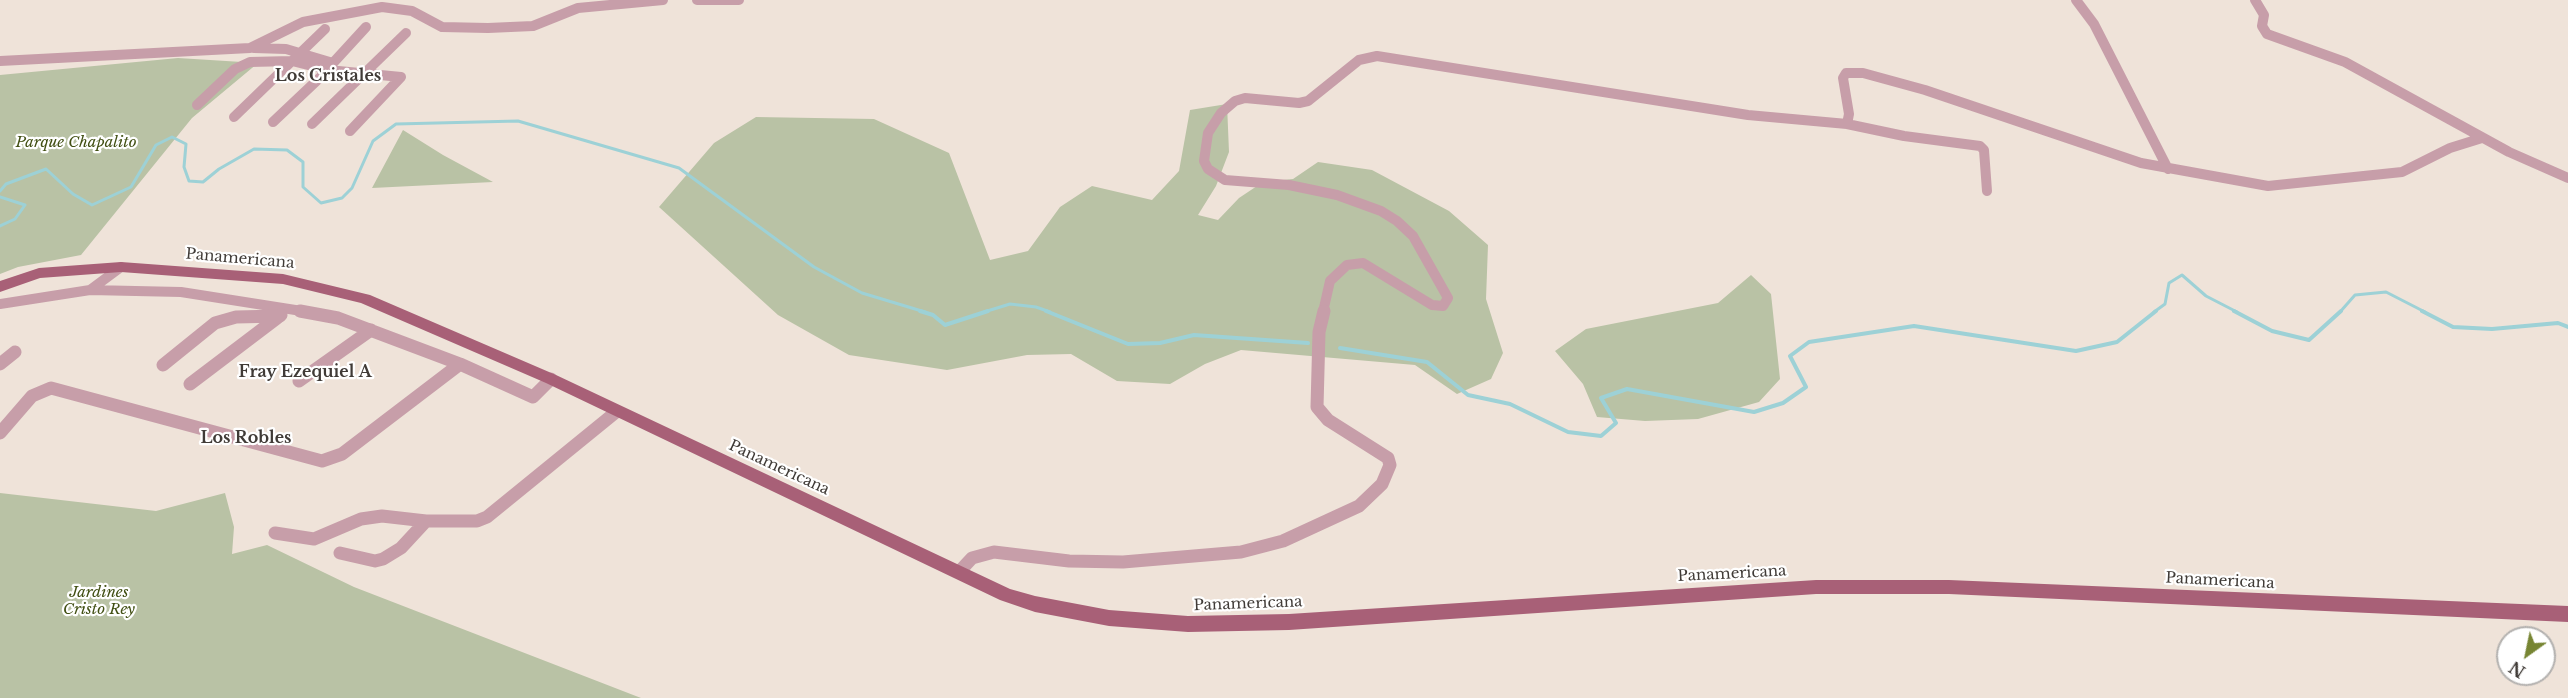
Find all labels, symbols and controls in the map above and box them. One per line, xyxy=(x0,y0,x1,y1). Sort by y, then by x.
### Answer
district label: Los Cristales xyxy=(275,66,381,86)
park label: Parque Chapalito xyxy=(15,134,137,152)
street label: Panamericana xyxy=(185,245,295,273)
district label: Fray Ezequiel A xyxy=(238,362,372,382)
district label: Los Robles xyxy=(200,428,292,448)
street label: Panamericana xyxy=(726,437,832,499)
street label: Panamericana xyxy=(1677,562,1787,586)
street label: Panamericana xyxy=(2165,569,2275,593)
park label: Jardines Cristo Rey xyxy=(63,584,135,619)
street label: Panamericana xyxy=(1193,593,1303,615)
north arrow xyxy=(2496,626,2556,686)
text: N xyxy=(2506,657,2529,682)

